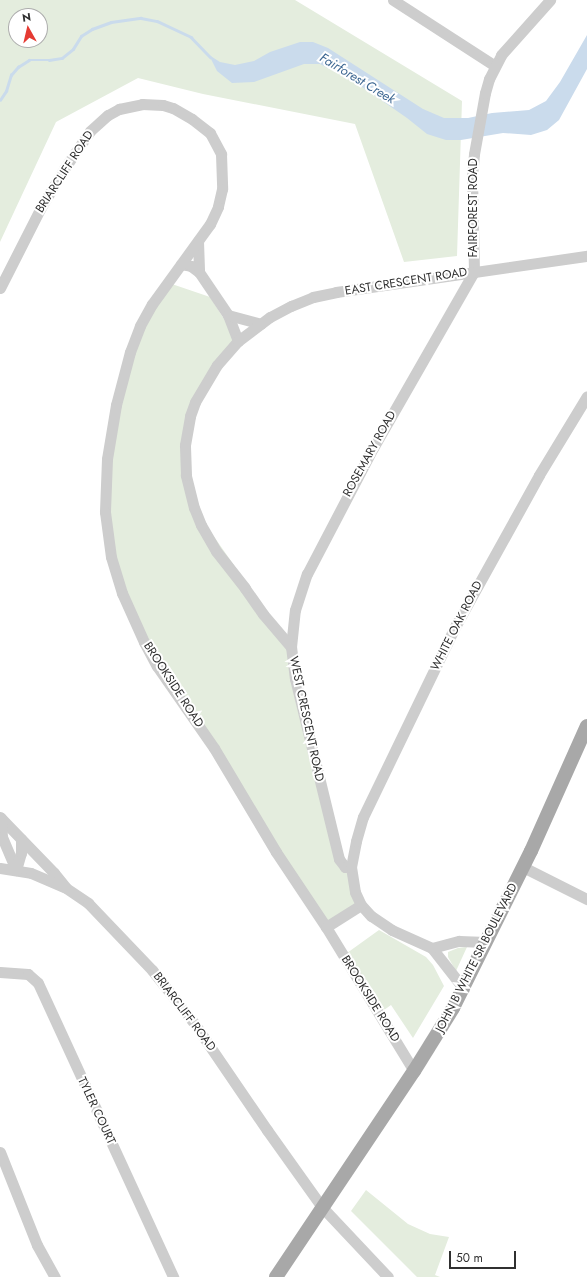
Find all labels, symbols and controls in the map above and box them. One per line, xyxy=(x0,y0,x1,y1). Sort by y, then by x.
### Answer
north arrow xyxy=(8,8,48,48)
text: N xyxy=(21,9,32,26)
water label: Fairforest Creek xyxy=(316,50,398,108)
street label: BRIARCLIFF ROAD xyxy=(33,128,97,216)
street label: FAIRFOREST ROAD xyxy=(467,158,481,258)
street label: EAST CRESCENT ROAD xyxy=(344,265,468,299)
street label: ROSEMARY ROAD xyxy=(340,409,400,499)
street label: WHITE OAK ROAD xyxy=(428,579,486,673)
street label: BROOKSIDE ROAD xyxy=(140,640,206,730)
street label: WEST CRESCENT ROAD xyxy=(286,655,326,783)
street label: JOHN B WHITE SR BOULEVARD xyxy=(433,881,521,1035)
street label: BROOKSIDE ROAD xyxy=(338,953,402,1045)
street label: BRIARCLIFF ROAD xyxy=(150,970,218,1054)
street label: TYLER COURT xyxy=(74,1075,118,1147)
scale bar xyxy=(451,1243,518,1269)
text: 50 m xyxy=(456,1249,483,1267)

